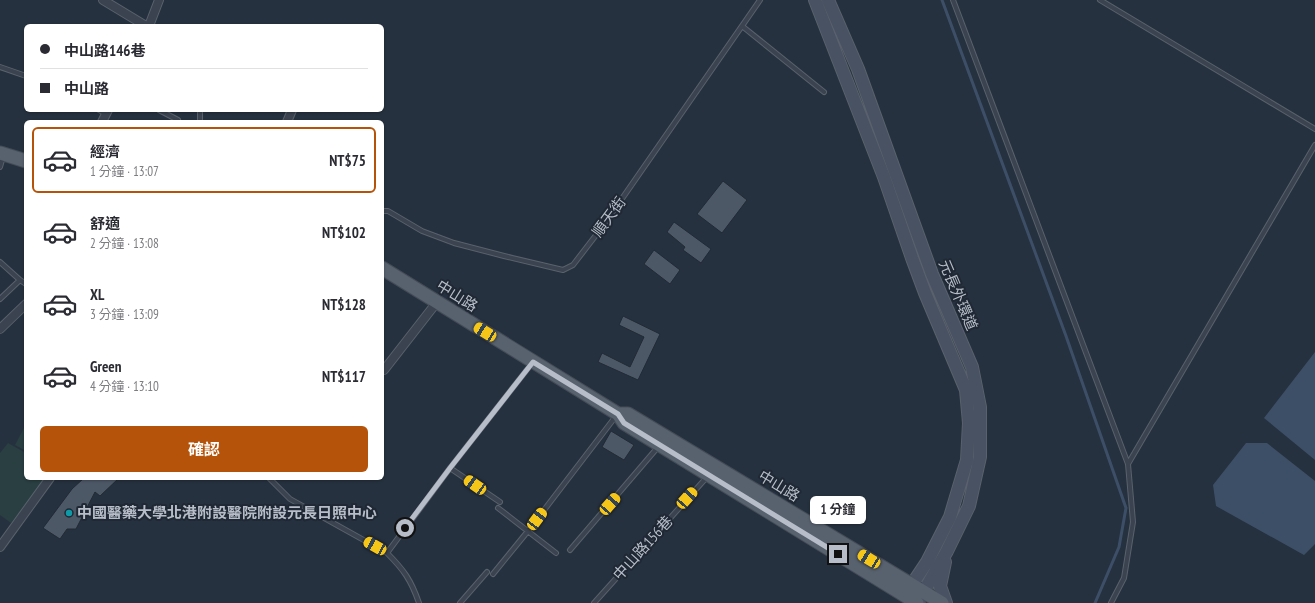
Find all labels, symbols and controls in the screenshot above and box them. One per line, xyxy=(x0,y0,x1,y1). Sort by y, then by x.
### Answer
text: 中山路146巷 xyxy=(64,41,146,60)
text: 中山路 xyxy=(64,79,109,98)
icon: car xyxy=(42,142,78,178)
text: 經濟 xyxy=(90,142,120,161)
text: NT$75 xyxy=(329,151,366,170)
text: 1 分鐘 · 13:07 xyxy=(90,163,159,180)
street label: 順天街 xyxy=(588,193,630,240)
icon: car xyxy=(42,214,78,250)
text: 舒適 xyxy=(90,214,120,233)
text: NT$102 xyxy=(322,223,366,242)
text: 2 分鐘 · 13:08 xyxy=(90,235,159,252)
street label: 元長外環道 xyxy=(935,257,982,333)
street label: 中山路 xyxy=(433,276,481,316)
text: XL xyxy=(90,285,104,304)
icon: car xyxy=(42,286,78,322)
text: NT$128 xyxy=(322,295,366,314)
text: 3 分鐘 · 13:09 xyxy=(90,306,159,323)
car xyxy=(472,321,498,343)
text: Green xyxy=(90,357,122,376)
icon: car xyxy=(42,358,78,394)
text: NT$117 xyxy=(322,367,366,386)
text: 4 分鐘 · 13:10 xyxy=(90,378,159,395)
button: 確認 xyxy=(40,426,368,472)
street label: 中山路 xyxy=(755,466,803,505)
car xyxy=(462,473,488,497)
car xyxy=(675,485,699,511)
car xyxy=(598,491,622,517)
callout: 1 分鐘 xyxy=(810,496,866,524)
text: 1 分鐘 xyxy=(821,501,855,518)
place label: 中國醫藥大學北港附設醫院附設元長日照中心 xyxy=(77,503,377,522)
car xyxy=(525,506,549,532)
marker: 中國醫藥大學北港附設醫院附設元長日照中心 xyxy=(64,508,74,518)
street label: 中山路156巷 xyxy=(609,511,677,584)
route start xyxy=(396,519,414,537)
car xyxy=(362,535,388,557)
route end xyxy=(829,545,847,563)
car xyxy=(856,548,882,570)

